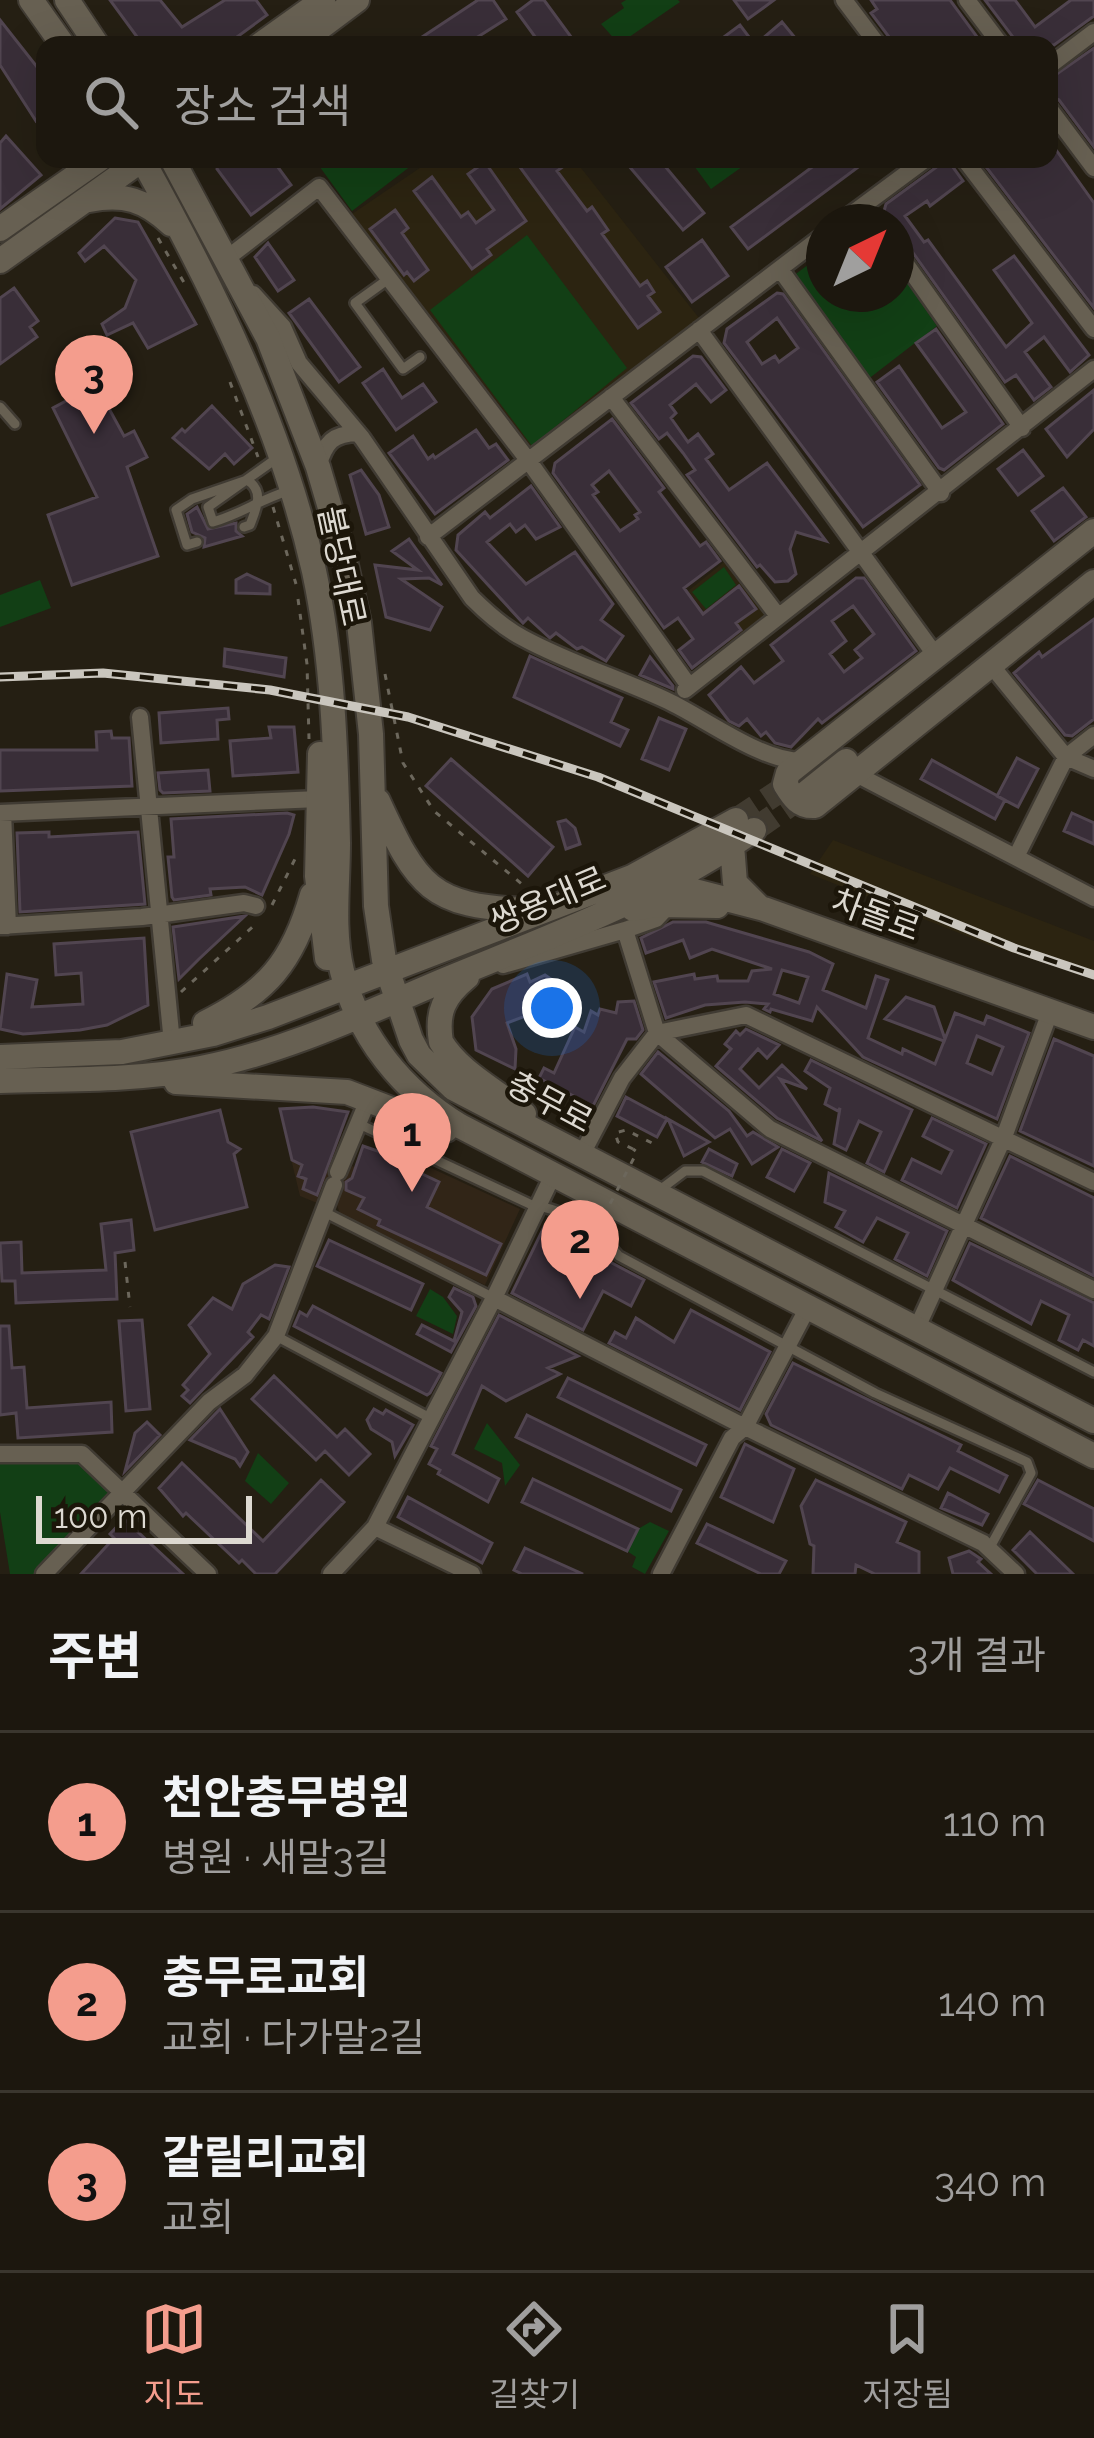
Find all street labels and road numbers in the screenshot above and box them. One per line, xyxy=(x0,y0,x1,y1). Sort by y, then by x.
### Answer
street label: 불당대로 xyxy=(310,503,374,629)
street label: 쌍용대로 xyxy=(484,858,612,942)
street label: 차돌로 xyxy=(827,881,925,949)
street label: 충무로 xyxy=(501,1063,599,1141)

